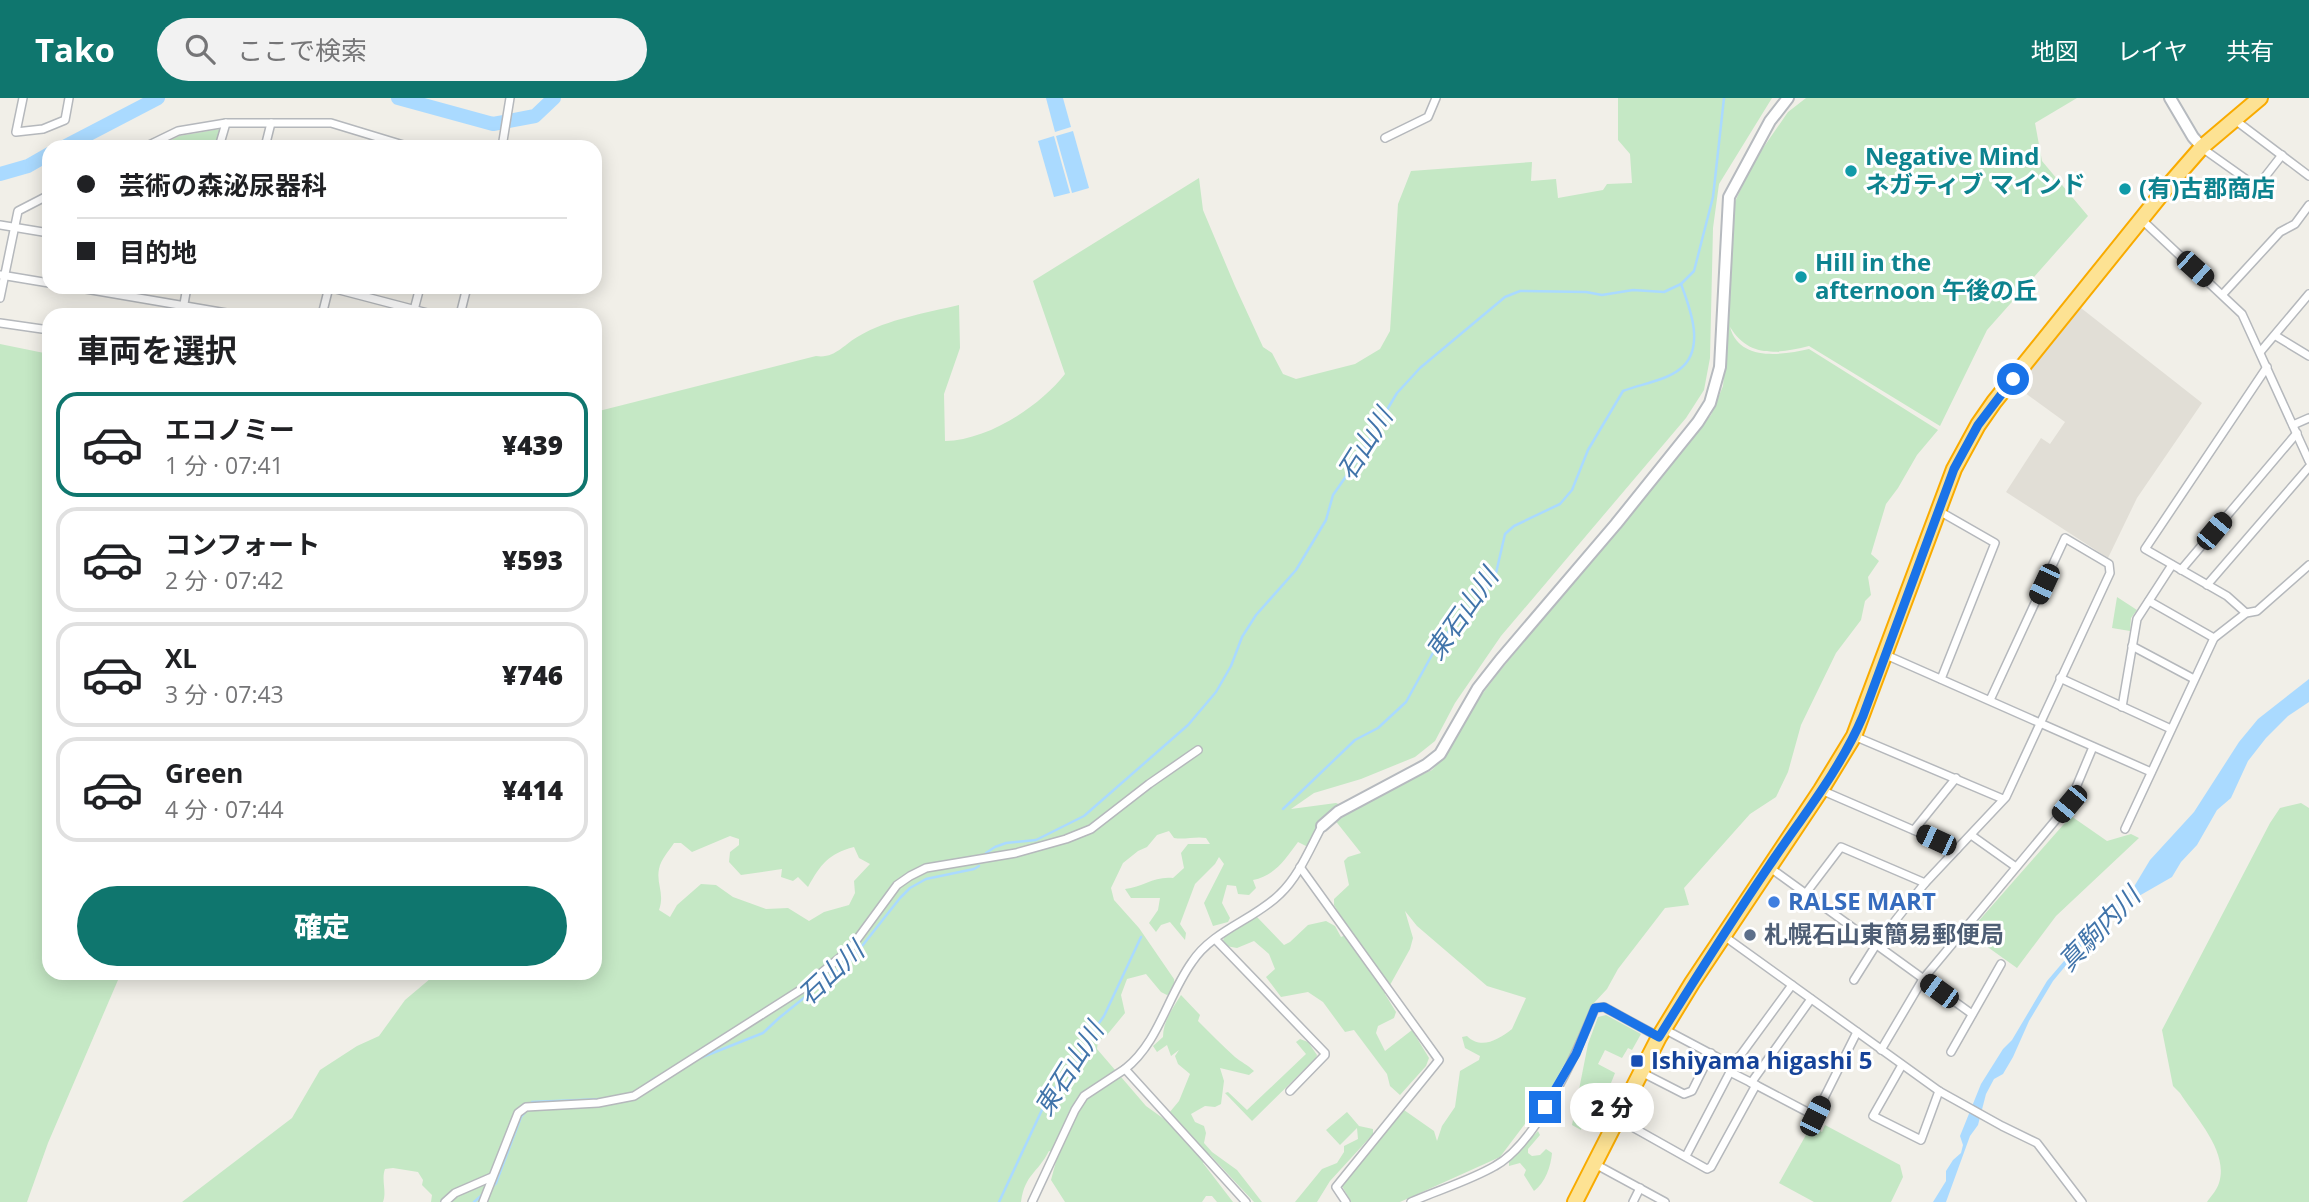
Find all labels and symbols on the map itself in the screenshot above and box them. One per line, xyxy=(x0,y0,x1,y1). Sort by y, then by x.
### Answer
place label: Negative Mind ネガティブ マインド xyxy=(1865,139,2086,200)
marker: Negative Mind ネガティブ マインド xyxy=(1843,163,1859,179)
place label: (有)古郡商店 xyxy=(2139,171,2275,204)
marker: (有)古郡商店 xyxy=(2117,181,2133,197)
place label: Hill in the afternoon 午後の丘 xyxy=(1815,245,2038,306)
car xyxy=(2173,247,2218,291)
marker: Hill in the afternoon 午後の丘 xyxy=(1793,269,1809,285)
route start xyxy=(1997,363,2029,395)
water label: 石山川 xyxy=(1328,398,1402,486)
car xyxy=(2193,508,2236,554)
water label: 東石山川 xyxy=(1417,558,1507,666)
car xyxy=(2026,561,2063,607)
car xyxy=(2048,781,2091,827)
car xyxy=(1913,822,1960,858)
water label: 真駒内川 xyxy=(2049,876,2149,978)
place label: RALSE MART xyxy=(1788,884,1936,917)
marker: RALSE MART xyxy=(1766,894,1782,910)
place label: 札幌石山東簡易郵便局 xyxy=(1764,917,2004,950)
marker: 札幌石山東簡易郵便局 xyxy=(1742,927,1758,943)
water label: 石山川 xyxy=(790,930,873,1012)
car xyxy=(1916,970,1963,1012)
water label: 東石山川 xyxy=(1025,1012,1113,1122)
place label: Ishiyama higashi 5 xyxy=(1651,1043,1873,1076)
marker: Ishiyama higashi 5 xyxy=(1629,1053,1645,1069)
callout: 2 分 xyxy=(1570,1082,1654,1132)
route end xyxy=(1529,1091,1561,1123)
car xyxy=(1797,1093,1834,1139)

